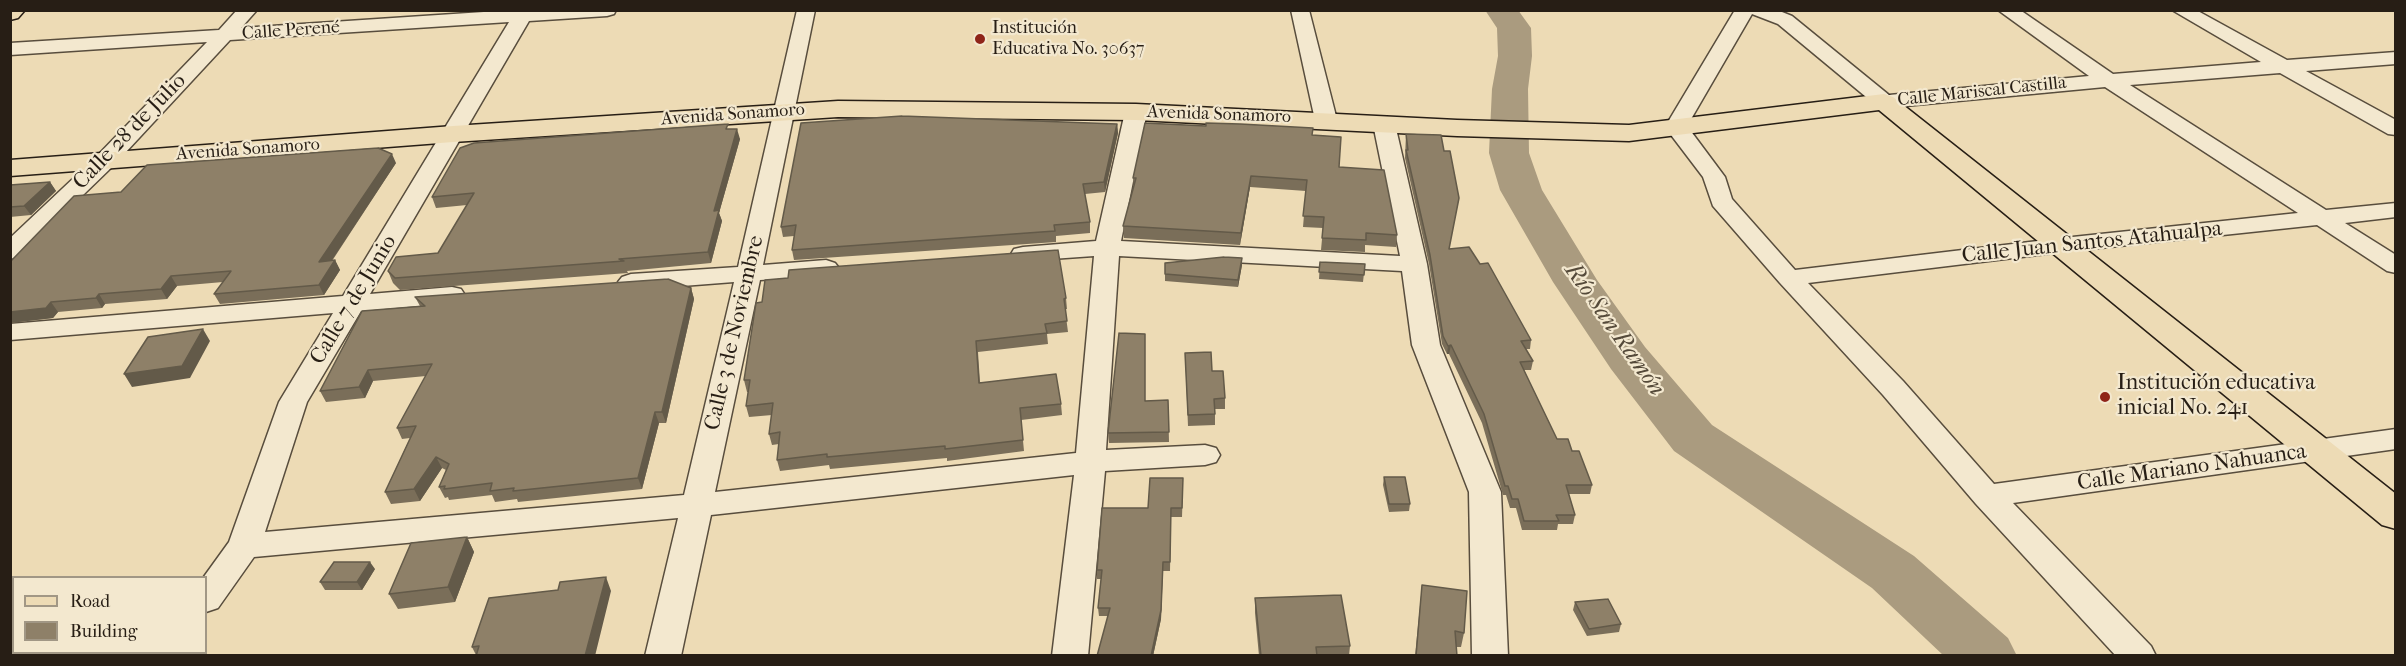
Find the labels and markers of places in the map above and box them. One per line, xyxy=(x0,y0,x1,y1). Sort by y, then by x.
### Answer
place label: Institución Educativa No. 30637 xyxy=(992,18,1144,60)
marker: Institución Educativa No. 30637 xyxy=(973,32,987,46)
place label: Institución educativa inicial No. 241 xyxy=(2117,371,2315,422)
marker: Institución educativa inicial No. 241 xyxy=(2098,390,2112,404)

